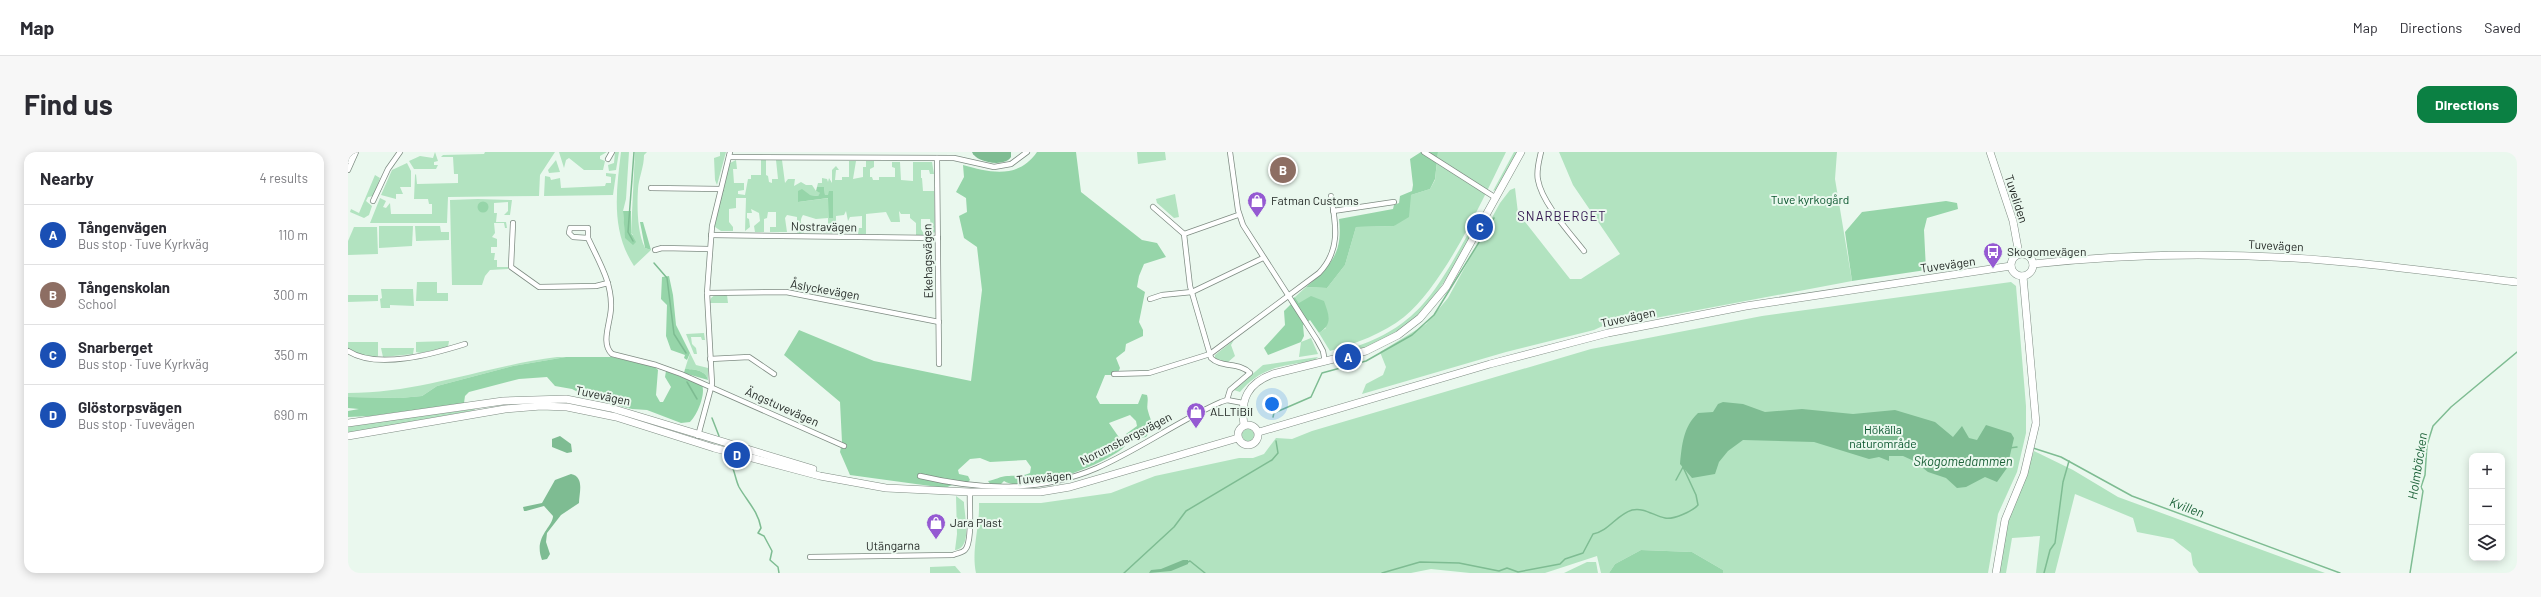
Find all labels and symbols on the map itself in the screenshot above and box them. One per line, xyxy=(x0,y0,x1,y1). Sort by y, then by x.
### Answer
pin: B xyxy=(1270,155,1296,185)
street label: Tuveliden xyxy=(2003,173,2031,225)
shop icon: Fatman Customs xyxy=(1246,190,1268,218)
park label: Tuve kyrkogård xyxy=(1771,192,1849,206)
place label: Fatman Customs xyxy=(1271,193,1359,207)
district label: SNARBERGET xyxy=(1517,208,1607,224)
pin: C xyxy=(1467,212,1493,242)
street label: Nostravägen xyxy=(791,218,857,234)
street label: Ekehagsvägen xyxy=(919,224,935,299)
street label: Tuvevägen xyxy=(2248,237,2304,253)
bus stop icon: Skogomevägen xyxy=(1982,241,2004,269)
place label: Skogomevägen xyxy=(2007,244,2086,258)
street label: Tuvevägen xyxy=(1919,253,1976,275)
street label: Åslyckevägen xyxy=(789,276,861,302)
street label: Tuvevägen xyxy=(1599,304,1656,330)
pin: A xyxy=(1335,342,1361,372)
street label: Tuvevägen xyxy=(575,382,632,408)
street label: Ängstuvevägen xyxy=(743,384,822,429)
your location xyxy=(1262,394,1282,414)
shop icon: ALLTiBil xyxy=(1185,401,1207,429)
place label: ALLTiBil xyxy=(1210,404,1253,418)
street label: Norumsbergsvägen xyxy=(1077,409,1174,467)
park label: Hökälla naturområde xyxy=(1849,422,1917,450)
water label: Holmbäcken xyxy=(2404,431,2430,501)
pin: D xyxy=(724,440,750,470)
water label: Skogomedammen xyxy=(1913,453,2013,469)
street label: Tuvevägen xyxy=(1016,468,1072,486)
water label: Kvillen xyxy=(2167,493,2207,521)
shop icon: Jara Plast xyxy=(925,512,947,540)
place label: Jara Plast xyxy=(950,515,1002,529)
street label: Utängarna xyxy=(866,538,920,552)

